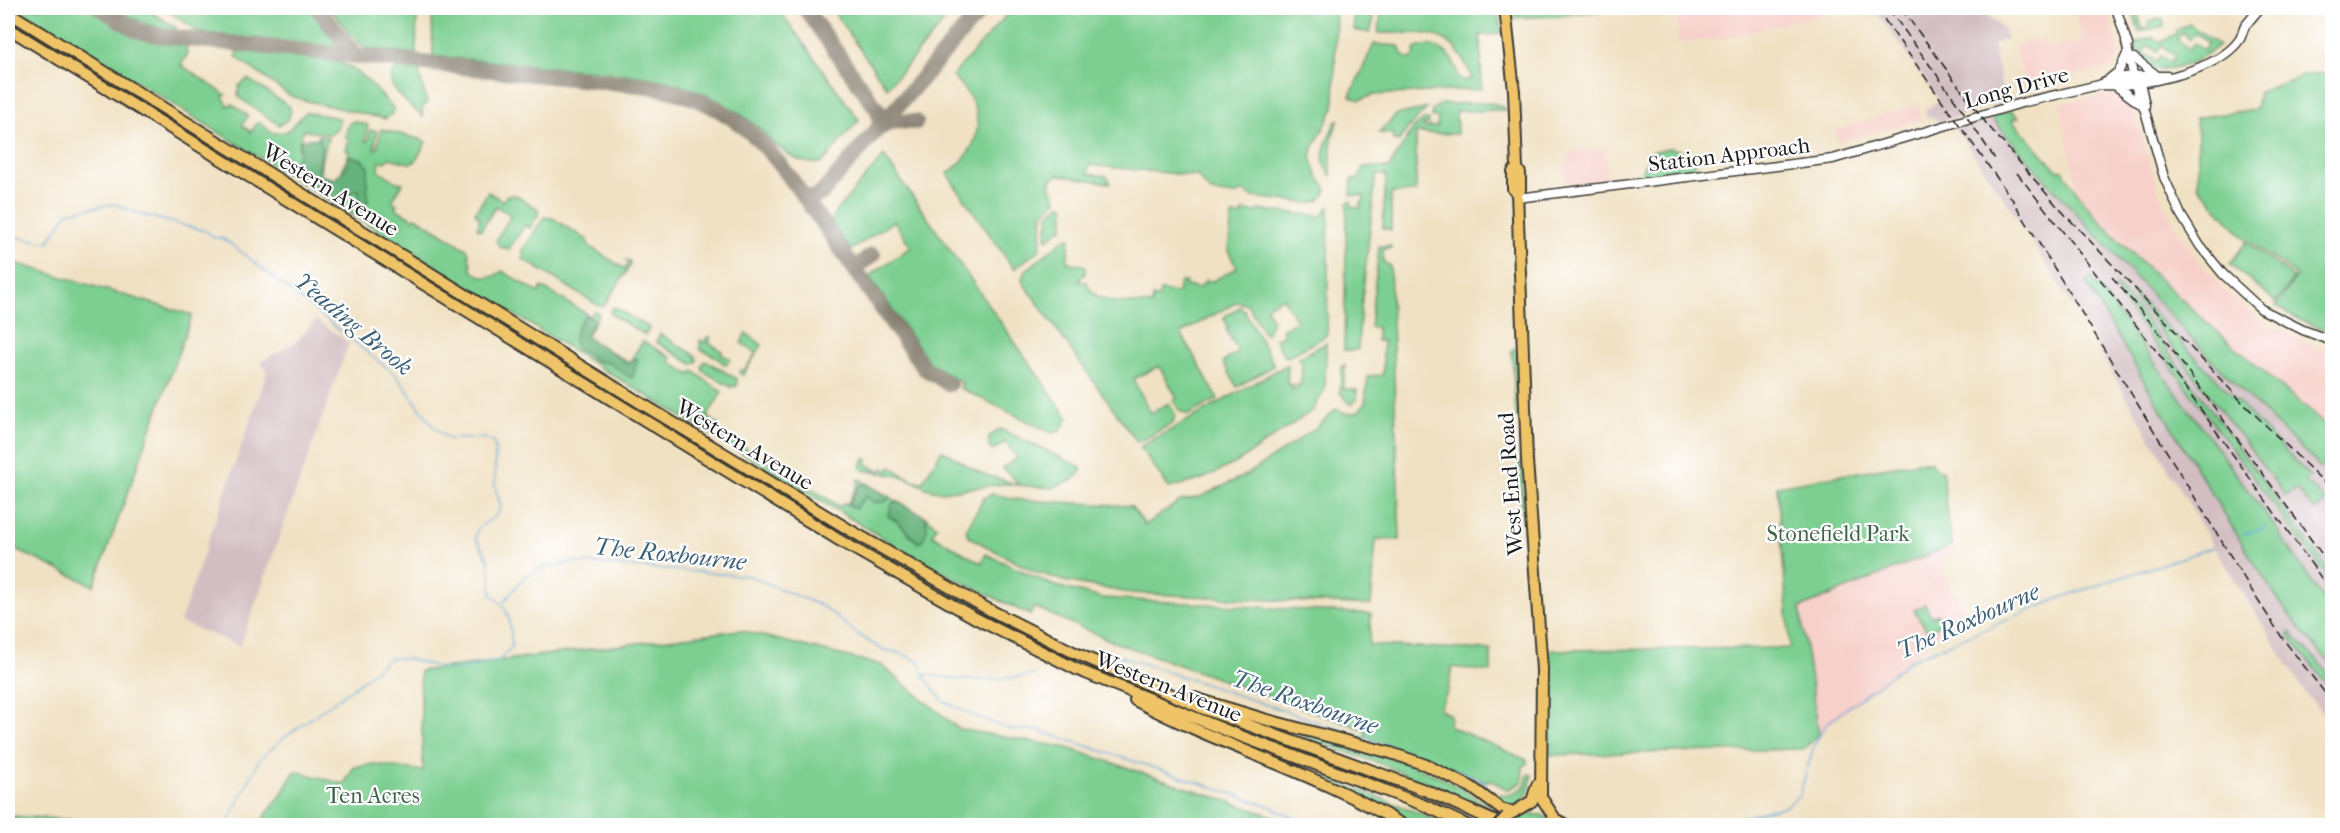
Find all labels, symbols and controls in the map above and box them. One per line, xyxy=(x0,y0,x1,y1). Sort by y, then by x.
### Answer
street label: Long Drive xyxy=(1961,61,2072,114)
street label: Station Approach xyxy=(1647,132,1812,178)
street label: Western Avenue xyxy=(257,137,403,242)
water label: Yeading Brook xyxy=(289,267,419,381)
street label: Western Avenue xyxy=(670,393,818,496)
street label: West End Road xyxy=(1493,410,1529,557)
park label: Stonefield Park xyxy=(1766,521,1910,547)
water label: The Roxbourne xyxy=(592,532,749,576)
water label: The Roxbourne xyxy=(1892,577,2045,665)
street label: Western Avenue xyxy=(1091,645,1246,728)
water label: The Roxbourne xyxy=(1228,664,1383,741)
park label: Ten Acres xyxy=(326,783,420,809)

